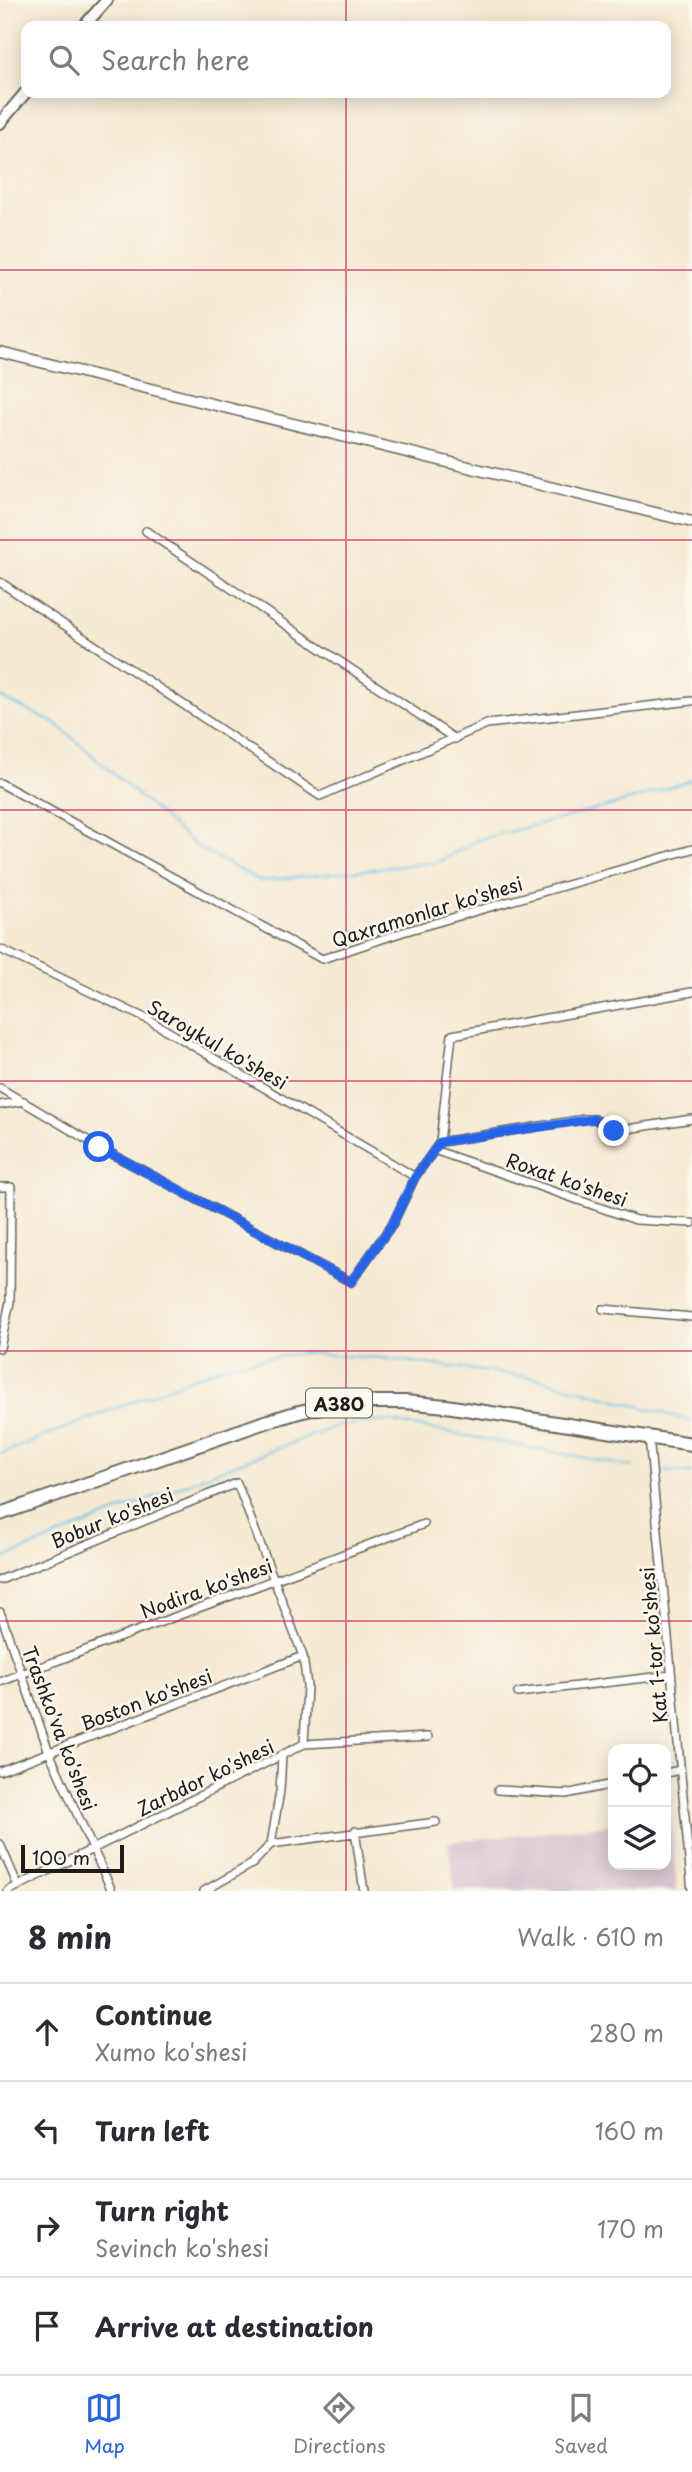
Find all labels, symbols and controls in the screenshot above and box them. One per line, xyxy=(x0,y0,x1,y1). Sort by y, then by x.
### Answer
search box xyxy=(21,21,671,98)
text: Search here xyxy=(101,40,250,79)
icon: search xyxy=(45,41,83,79)
street label: Qaxramonlar ko'shesi xyxy=(328,869,526,953)
street label: Saroykul ko'shesi xyxy=(143,992,293,1096)
route end xyxy=(598,1115,629,1146)
route start xyxy=(83,1131,114,1162)
street label: Roxat ko'shesi xyxy=(502,1145,632,1213)
road number: A380 xyxy=(306,1388,372,1418)
street label: Bobur ko'shesi xyxy=(47,1480,177,1554)
street label: Nodira ko'shesi xyxy=(136,1551,276,1625)
street label: Kat 1-tor ko'shesi xyxy=(632,1566,674,1724)
street label: Trashko'va ko'shesi xyxy=(16,1642,104,1814)
street label: Boston ko'shesi xyxy=(76,1661,216,1737)
street label: Zarbdor ko'shesi xyxy=(132,1732,278,1822)
map controls xyxy=(608,1744,671,1870)
button: locate xyxy=(608,1744,671,1807)
button: layers xyxy=(608,1807,671,1870)
scale bar xyxy=(21,1842,124,1874)
text: 100 m xyxy=(32,1843,90,1871)
text: 8 min xyxy=(28,1914,112,1959)
text: Walk · 610 m xyxy=(517,1919,664,1954)
text: Continue xyxy=(95,1995,212,2034)
icon: ahead xyxy=(28,2013,66,2051)
text: 280 m xyxy=(589,2015,664,2050)
text: Xumo ko'shesi xyxy=(95,2034,248,2069)
icon: left xyxy=(28,2111,66,2149)
text: Turn left xyxy=(95,2111,210,2150)
text: 160 m xyxy=(595,2113,664,2148)
text: Turn right xyxy=(95,2191,229,2230)
icon: right xyxy=(28,2209,66,2247)
text: 170 m xyxy=(597,2211,664,2246)
text: Sevinch ko'shesi xyxy=(95,2230,269,2265)
icon: arrive xyxy=(28,2307,66,2345)
text: Arrive at destination xyxy=(95,2307,374,2346)
tab: Map xyxy=(84,2389,125,2459)
tab: Directions xyxy=(293,2389,386,2459)
tab: Saved xyxy=(554,2389,608,2459)

